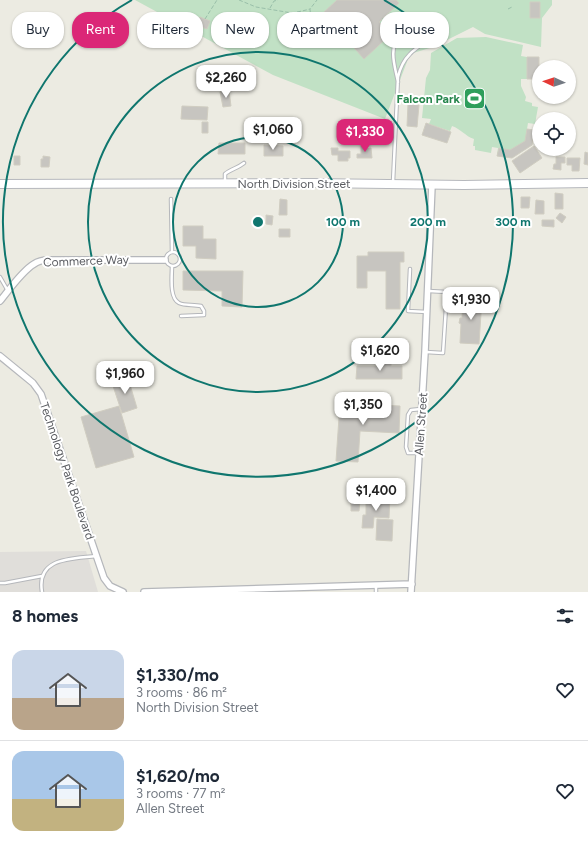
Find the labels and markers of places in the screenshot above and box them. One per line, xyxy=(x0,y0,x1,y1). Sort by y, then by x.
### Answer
pin: $2,260 xyxy=(193,65,259,99)
sports icon: Falcon Park xyxy=(462,86,488,112)
place label: Falcon Park xyxy=(396,92,461,106)
pin: $1,060 xyxy=(240,117,306,151)
pin: $1,330 xyxy=(332,119,398,153)
centre of rings xyxy=(251,215,265,229)
pin: $1,930 xyxy=(438,287,504,321)
pin: $1,620 xyxy=(347,338,413,372)
pin: $1,960 xyxy=(92,361,158,395)
pin: $1,350 xyxy=(330,392,396,426)
pin: $1,400 xyxy=(343,478,409,512)

